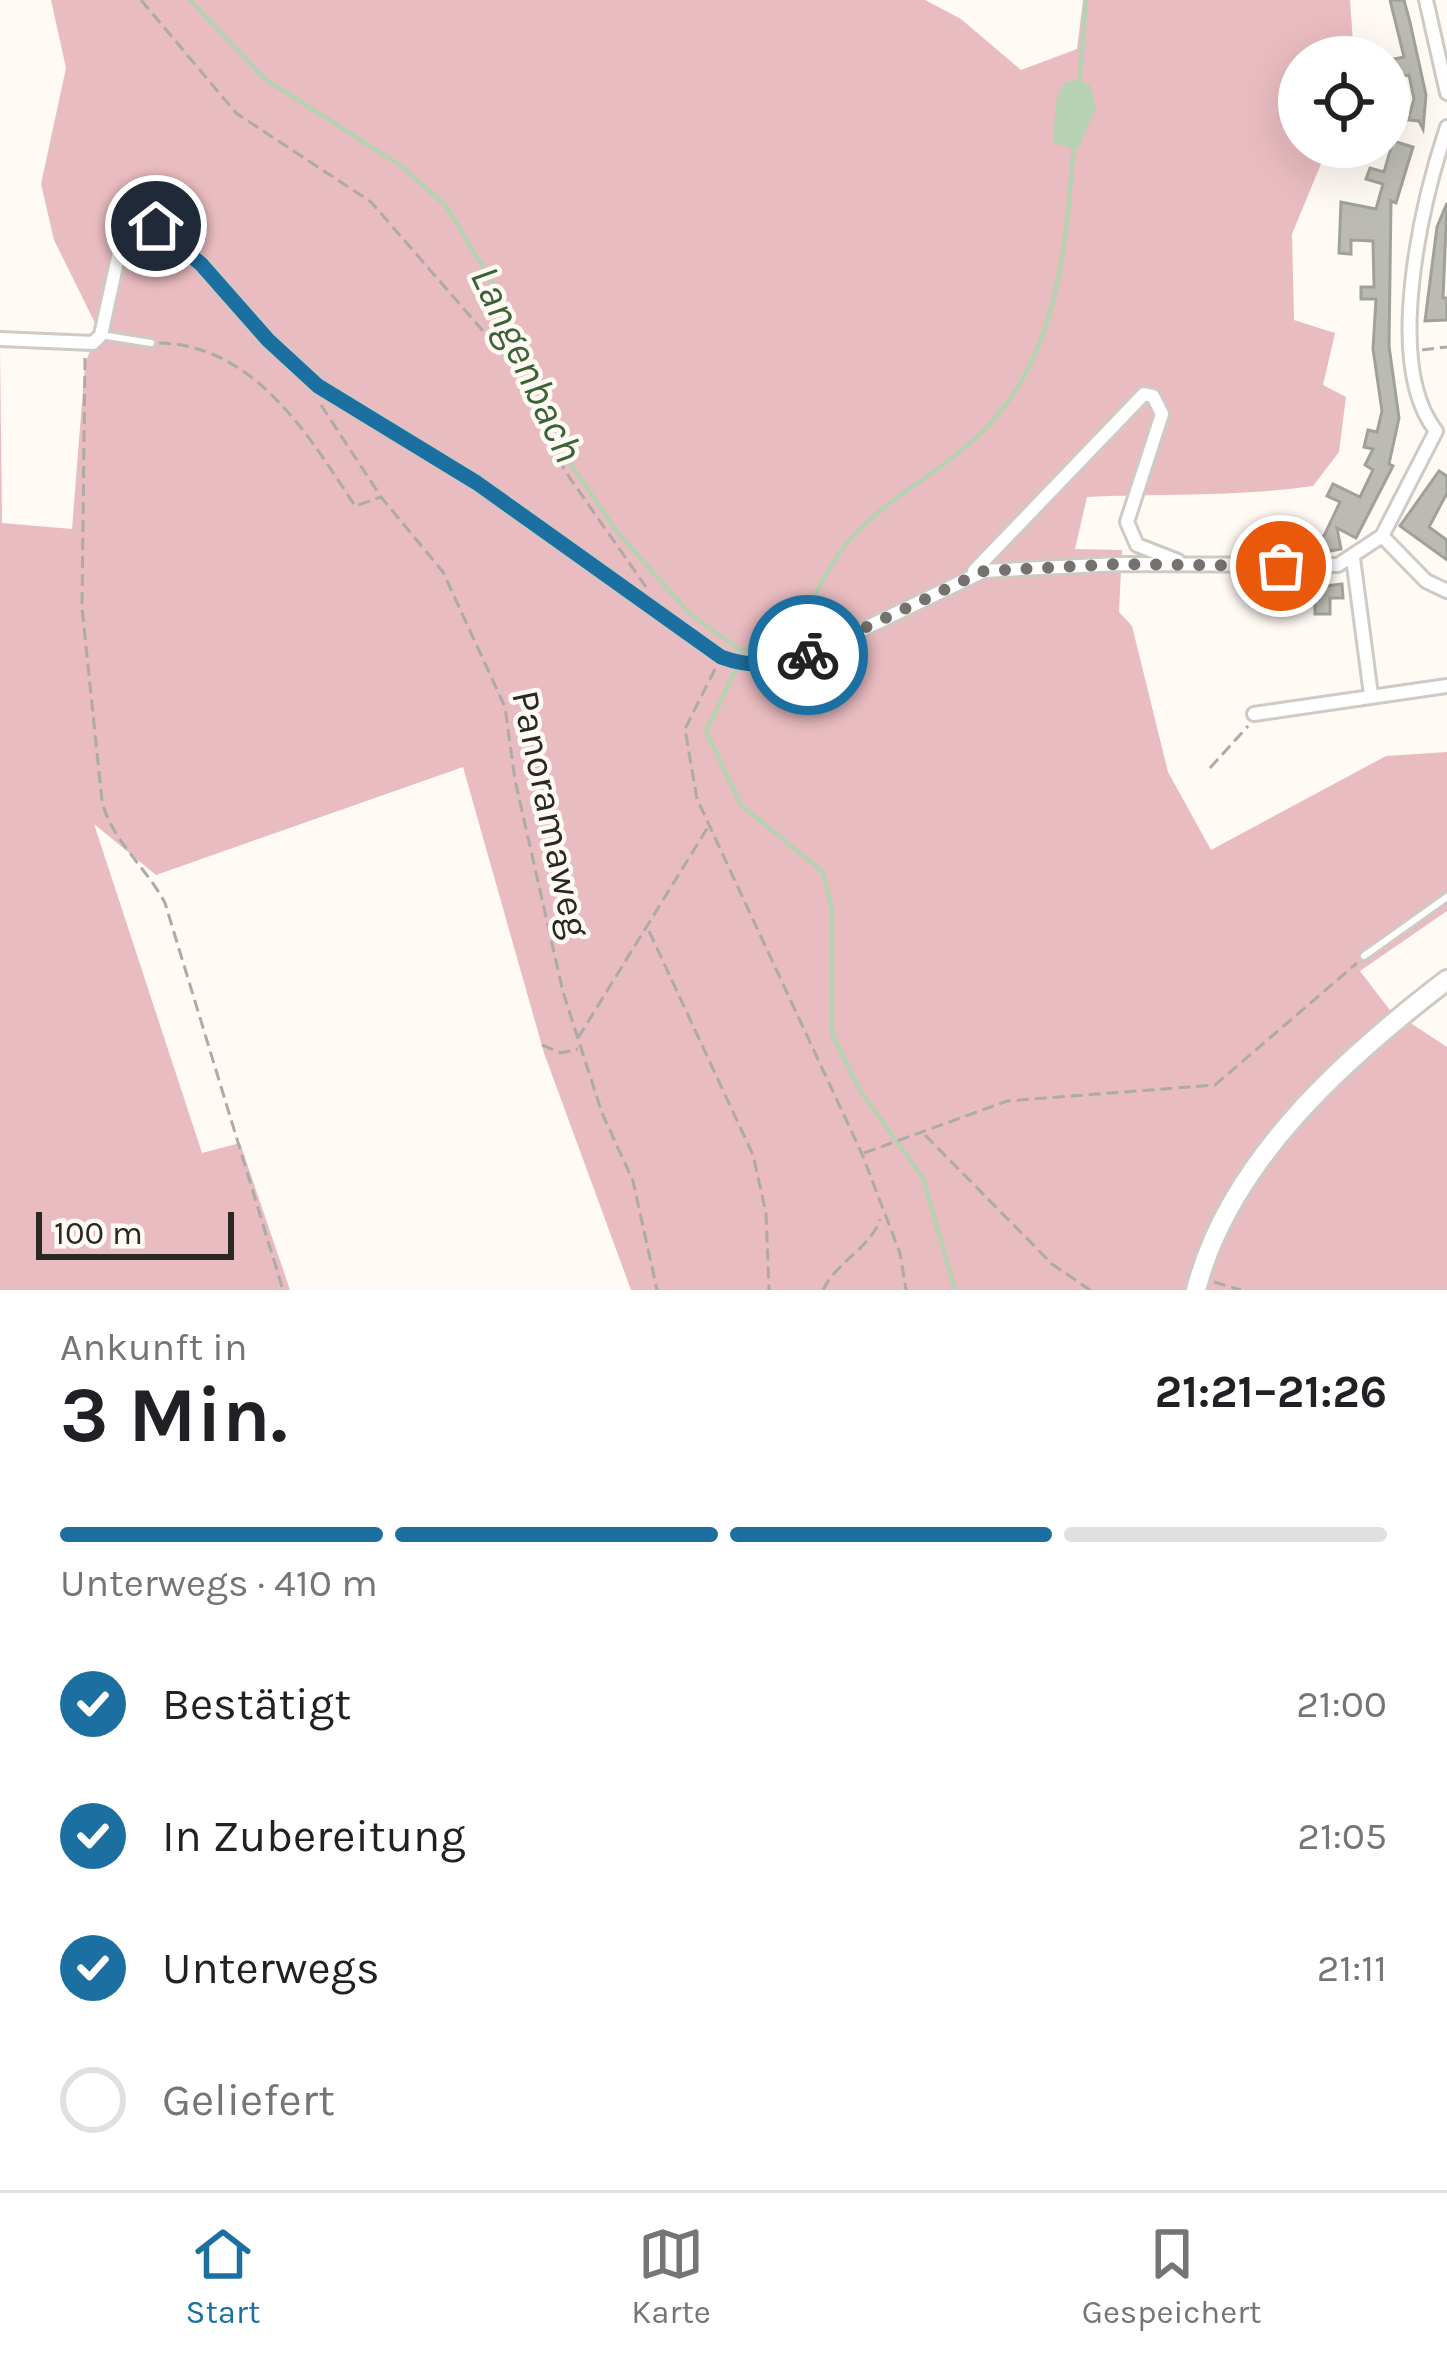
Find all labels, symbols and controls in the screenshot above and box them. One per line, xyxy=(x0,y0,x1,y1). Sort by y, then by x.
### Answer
map controls xyxy=(1278,36,1410,168)
button: locate xyxy=(1278,36,1410,168)
pin xyxy=(105,175,207,277)
icon: home xyxy=(123,193,189,259)
water label: Langenbach xyxy=(460,258,594,470)
pin xyxy=(1230,515,1332,617)
icon: bag xyxy=(1248,533,1314,599)
courier xyxy=(748,595,868,715)
icon: bike xyxy=(775,622,841,688)
street label: Panoramaweg xyxy=(502,686,600,942)
scale bar xyxy=(36,1206,234,1259)
text: 100 m xyxy=(54,1214,143,1252)
text: Ankunft in xyxy=(60,1324,248,1370)
text: 21:21–21:26 xyxy=(1155,1366,1387,1418)
text: 3 Min. xyxy=(60,1369,287,1461)
text: Unterwegs · 410 m xyxy=(60,1560,378,1606)
icon: check xyxy=(60,1671,126,1737)
text: Bestätigt xyxy=(162,1678,351,1730)
text: 21:00 xyxy=(1296,1681,1387,1727)
icon: check xyxy=(60,1803,126,1869)
text: In Zubereitung xyxy=(162,1810,466,1862)
text: 21:05 xyxy=(1297,1813,1387,1859)
icon: check xyxy=(60,1935,126,2001)
text: Unterwegs xyxy=(162,1942,380,1994)
text: 21:11 xyxy=(1317,1945,1387,1991)
text: Geliefert xyxy=(162,2074,335,2126)
tab: Start xyxy=(185,2221,260,2331)
tab: Karte xyxy=(631,2221,711,2331)
tab: Gespeichert xyxy=(1082,2221,1262,2331)

